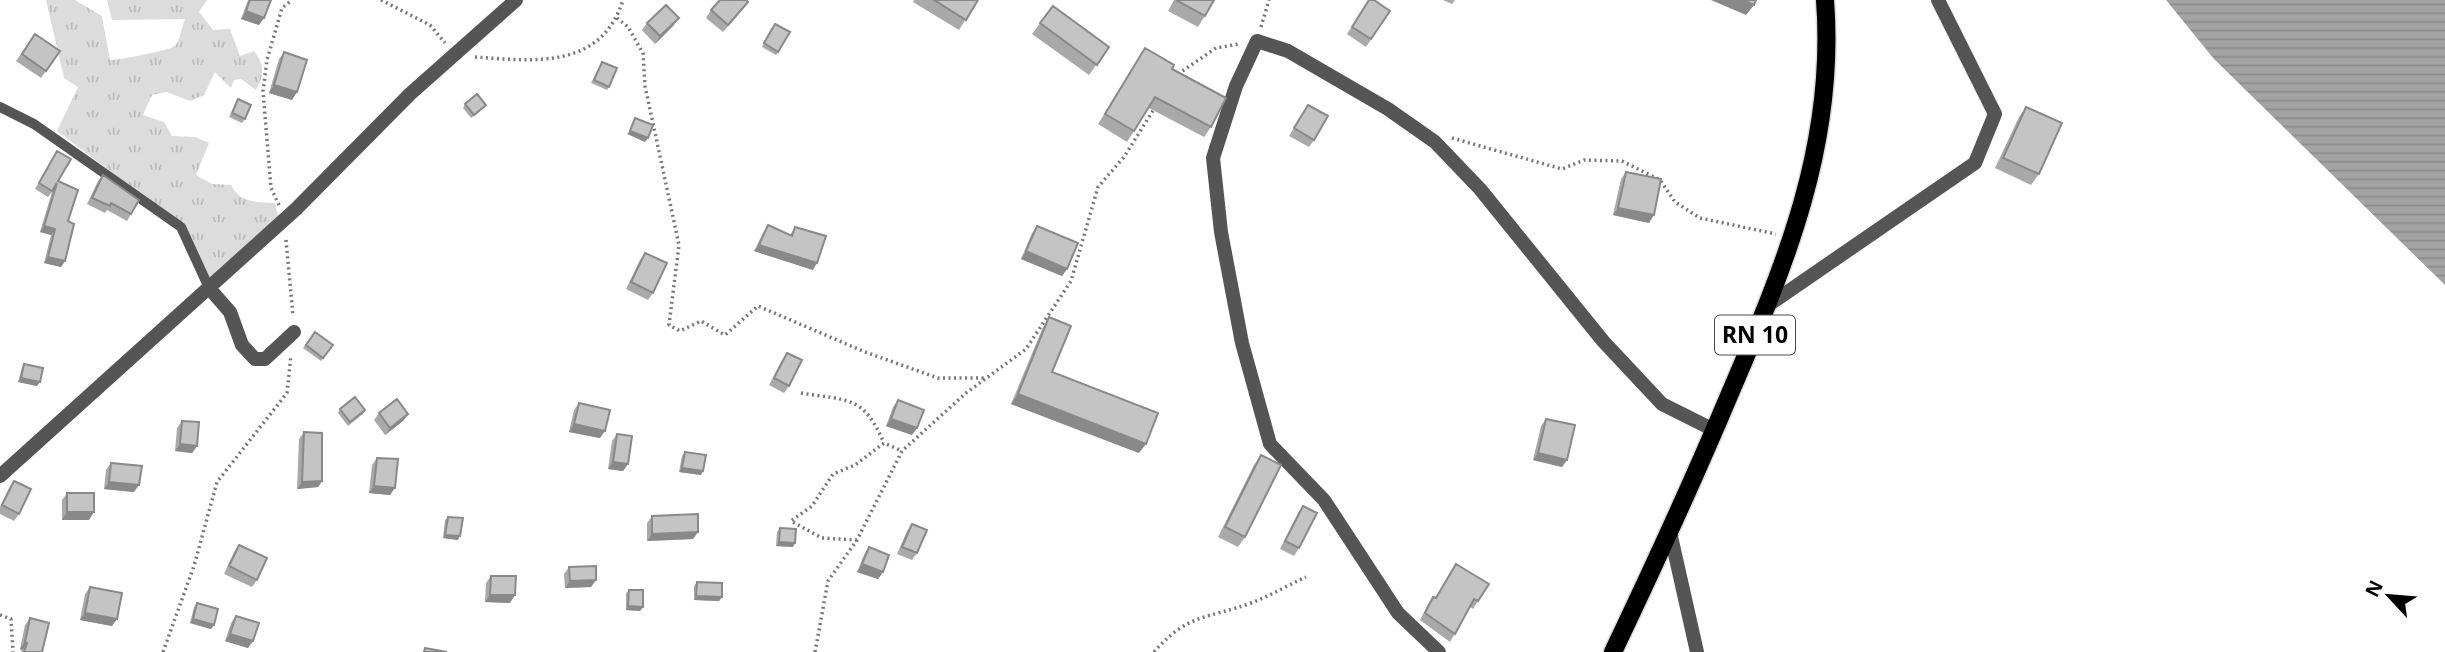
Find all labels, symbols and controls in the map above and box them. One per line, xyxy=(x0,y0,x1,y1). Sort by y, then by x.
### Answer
road number: RN 10 xyxy=(1715,316,1795,354)
north arrow xyxy=(2354,561,2424,631)
text: N xyxy=(2359,576,2389,601)

